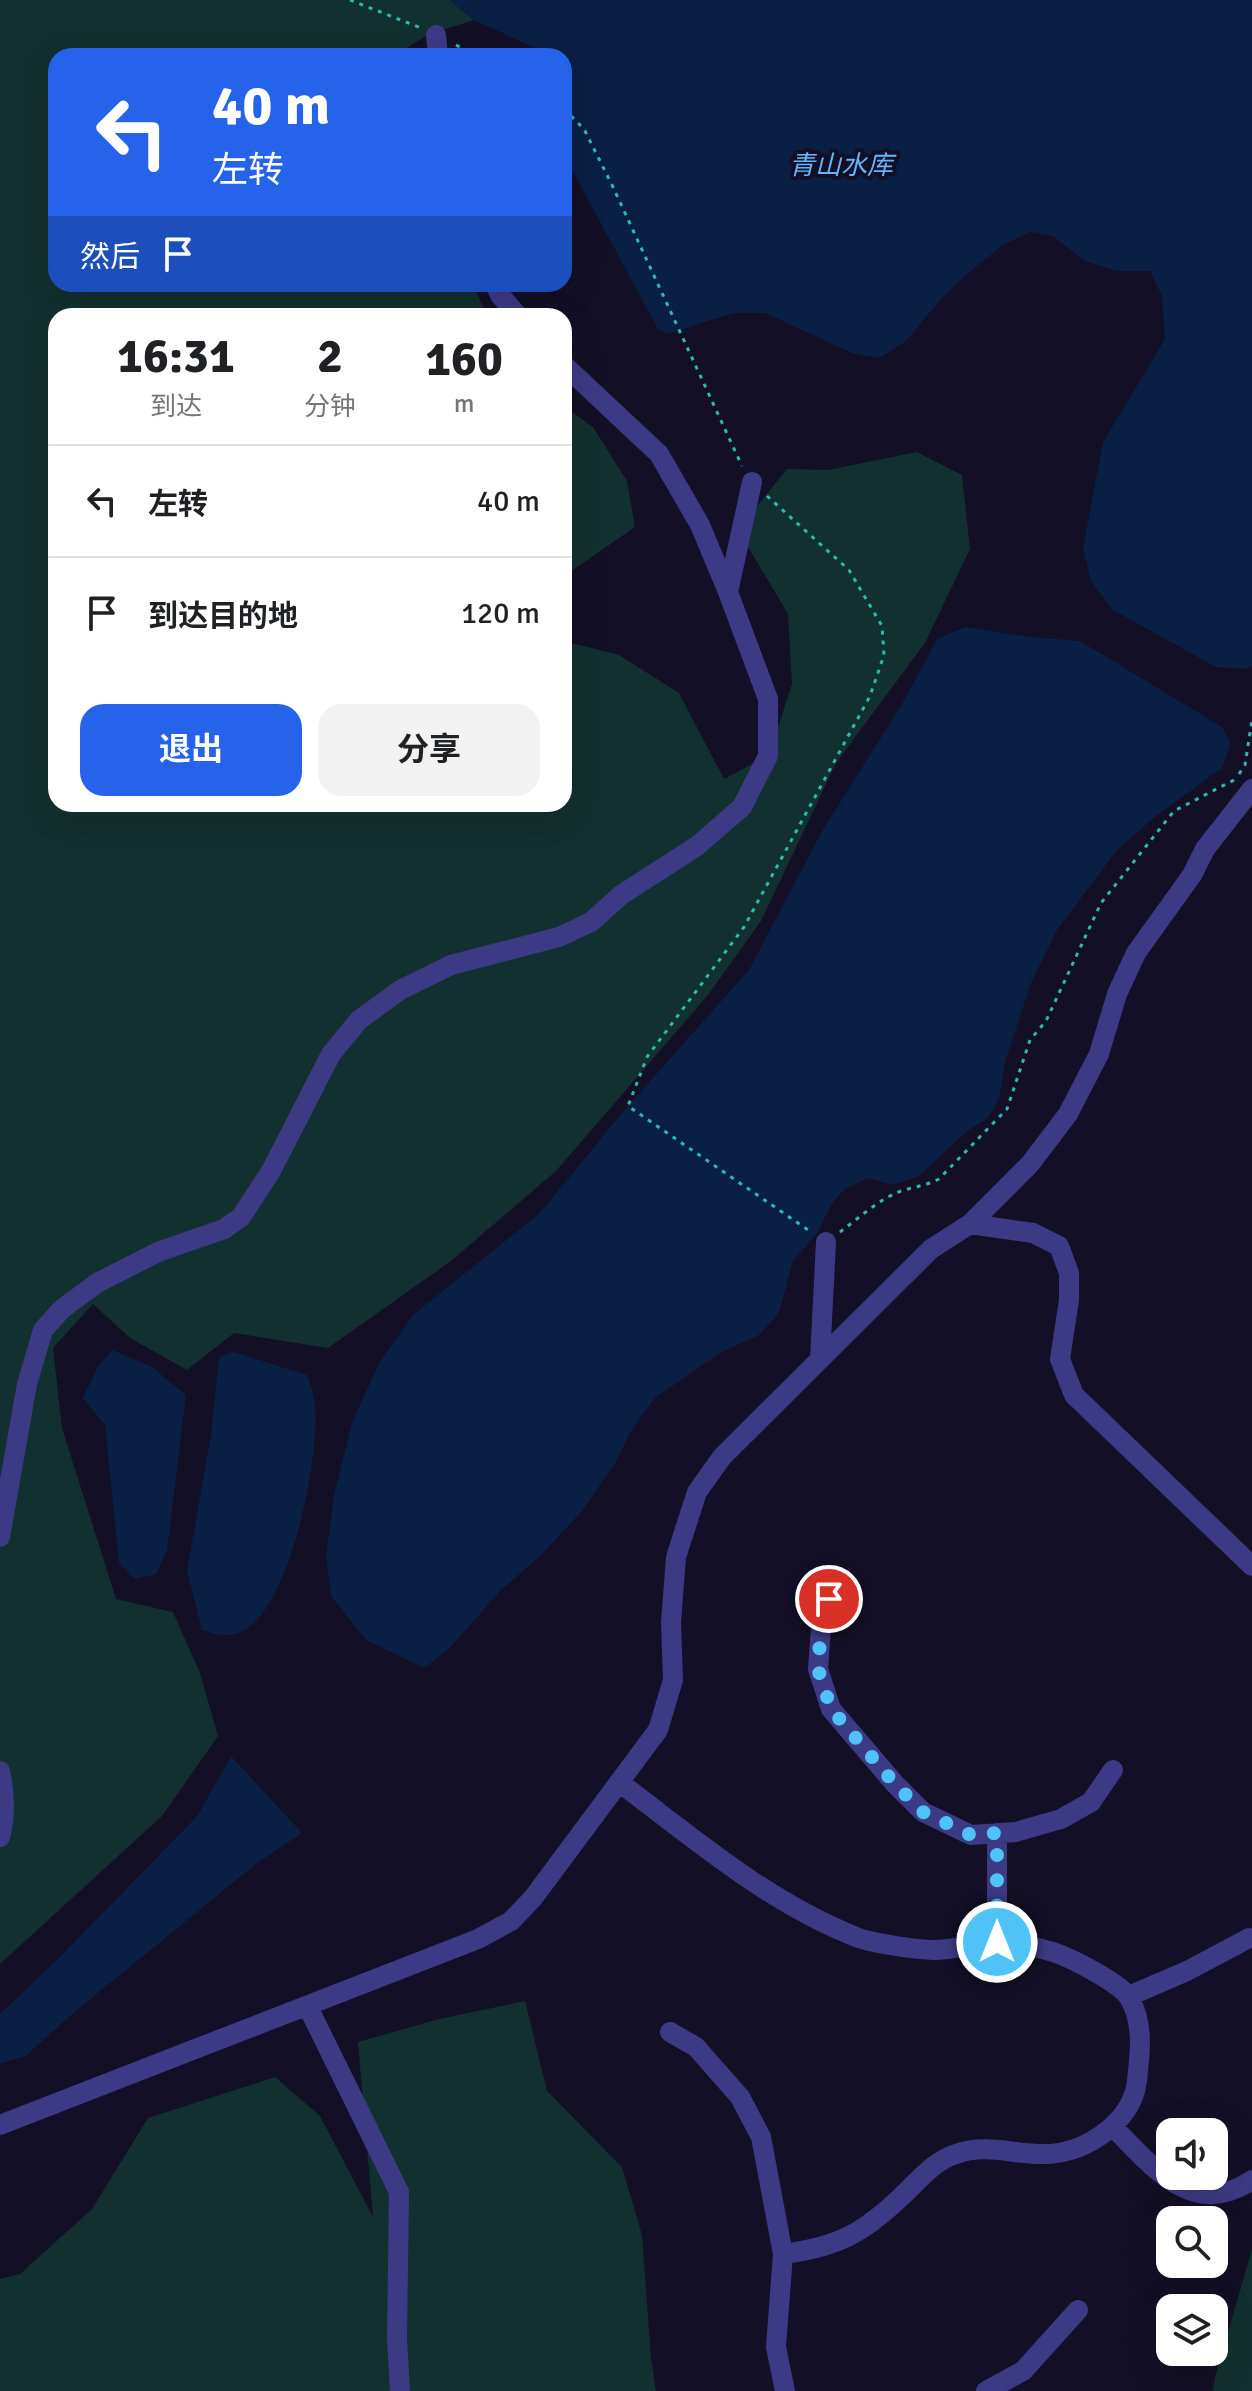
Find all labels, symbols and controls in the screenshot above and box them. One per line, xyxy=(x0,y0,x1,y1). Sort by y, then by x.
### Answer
text: 40 m xyxy=(212,71,330,140)
icon: left xyxy=(80,80,184,184)
text: 左转 xyxy=(212,148,284,193)
water label: 青山水库 xyxy=(789,150,897,182)
icon: arrive xyxy=(156,232,200,276)
text: 然后 xyxy=(80,239,140,276)
text: 16:31 xyxy=(117,327,235,386)
text: 2 xyxy=(317,327,343,386)
text: 160 xyxy=(425,330,503,389)
text: m xyxy=(454,388,474,420)
text: 到达 xyxy=(150,391,202,423)
text: 分钟 xyxy=(304,391,356,423)
icon: left xyxy=(80,479,124,523)
text: 40 m xyxy=(477,483,540,520)
text: 左转 xyxy=(148,486,208,523)
icon: arrive xyxy=(80,591,124,635)
text: 120 m xyxy=(461,595,540,632)
text: 到达目的地 xyxy=(148,598,298,635)
button: 退出 xyxy=(80,704,302,796)
button: 分享 xyxy=(318,704,540,796)
pin xyxy=(795,1565,863,1633)
icon: arrive xyxy=(807,1577,851,1621)
position arrow xyxy=(955,1900,1039,1984)
map controls xyxy=(1156,2118,1228,2366)
button: sound xyxy=(1156,2118,1228,2190)
button: search xyxy=(1156,2206,1228,2278)
button: layers xyxy=(1156,2294,1228,2366)

